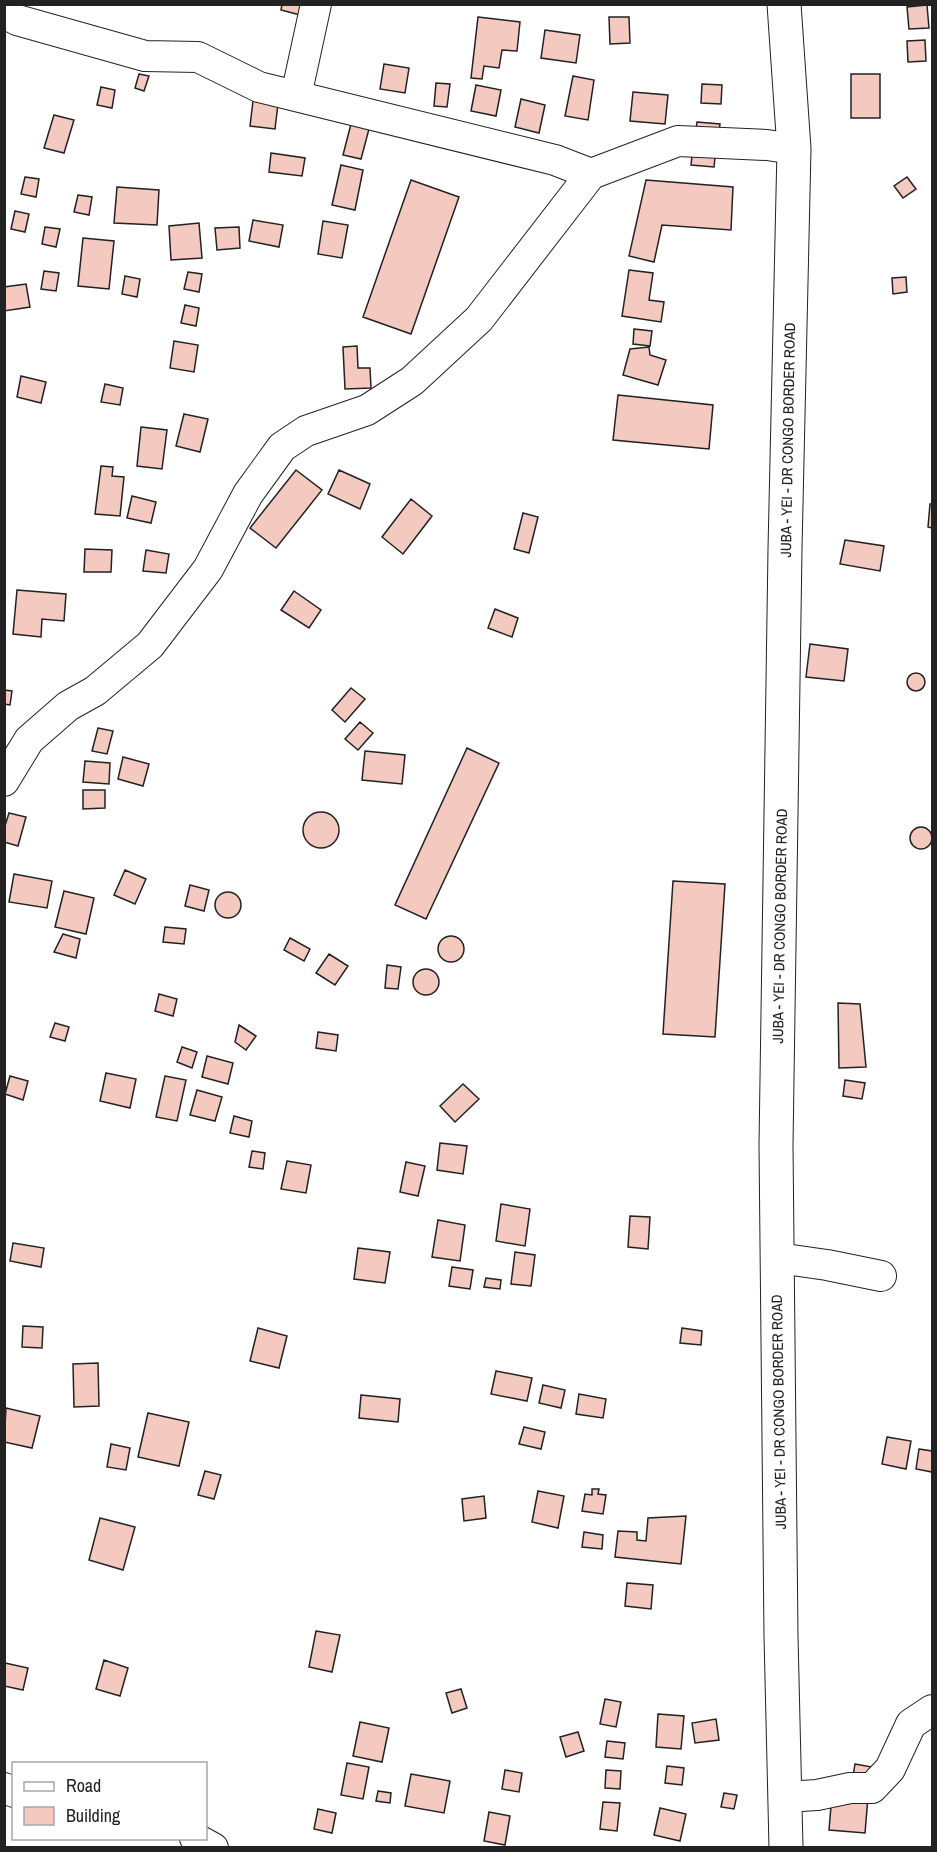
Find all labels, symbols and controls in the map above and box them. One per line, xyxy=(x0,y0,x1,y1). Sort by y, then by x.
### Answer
street label: JUBA - YEI - DR CONGO BORDER ROAD xyxy=(775,322,800,558)
street label: JUBA - YEI - DR CONGO BORDER ROAD xyxy=(767,808,792,1044)
street label: JUBA - YEI - DR CONGO BORDER ROAD xyxy=(766,1294,791,1530)
legend xyxy=(12,1762,207,1840)
text: Road xyxy=(66,1773,101,1798)
text: Building xyxy=(66,1803,121,1828)

